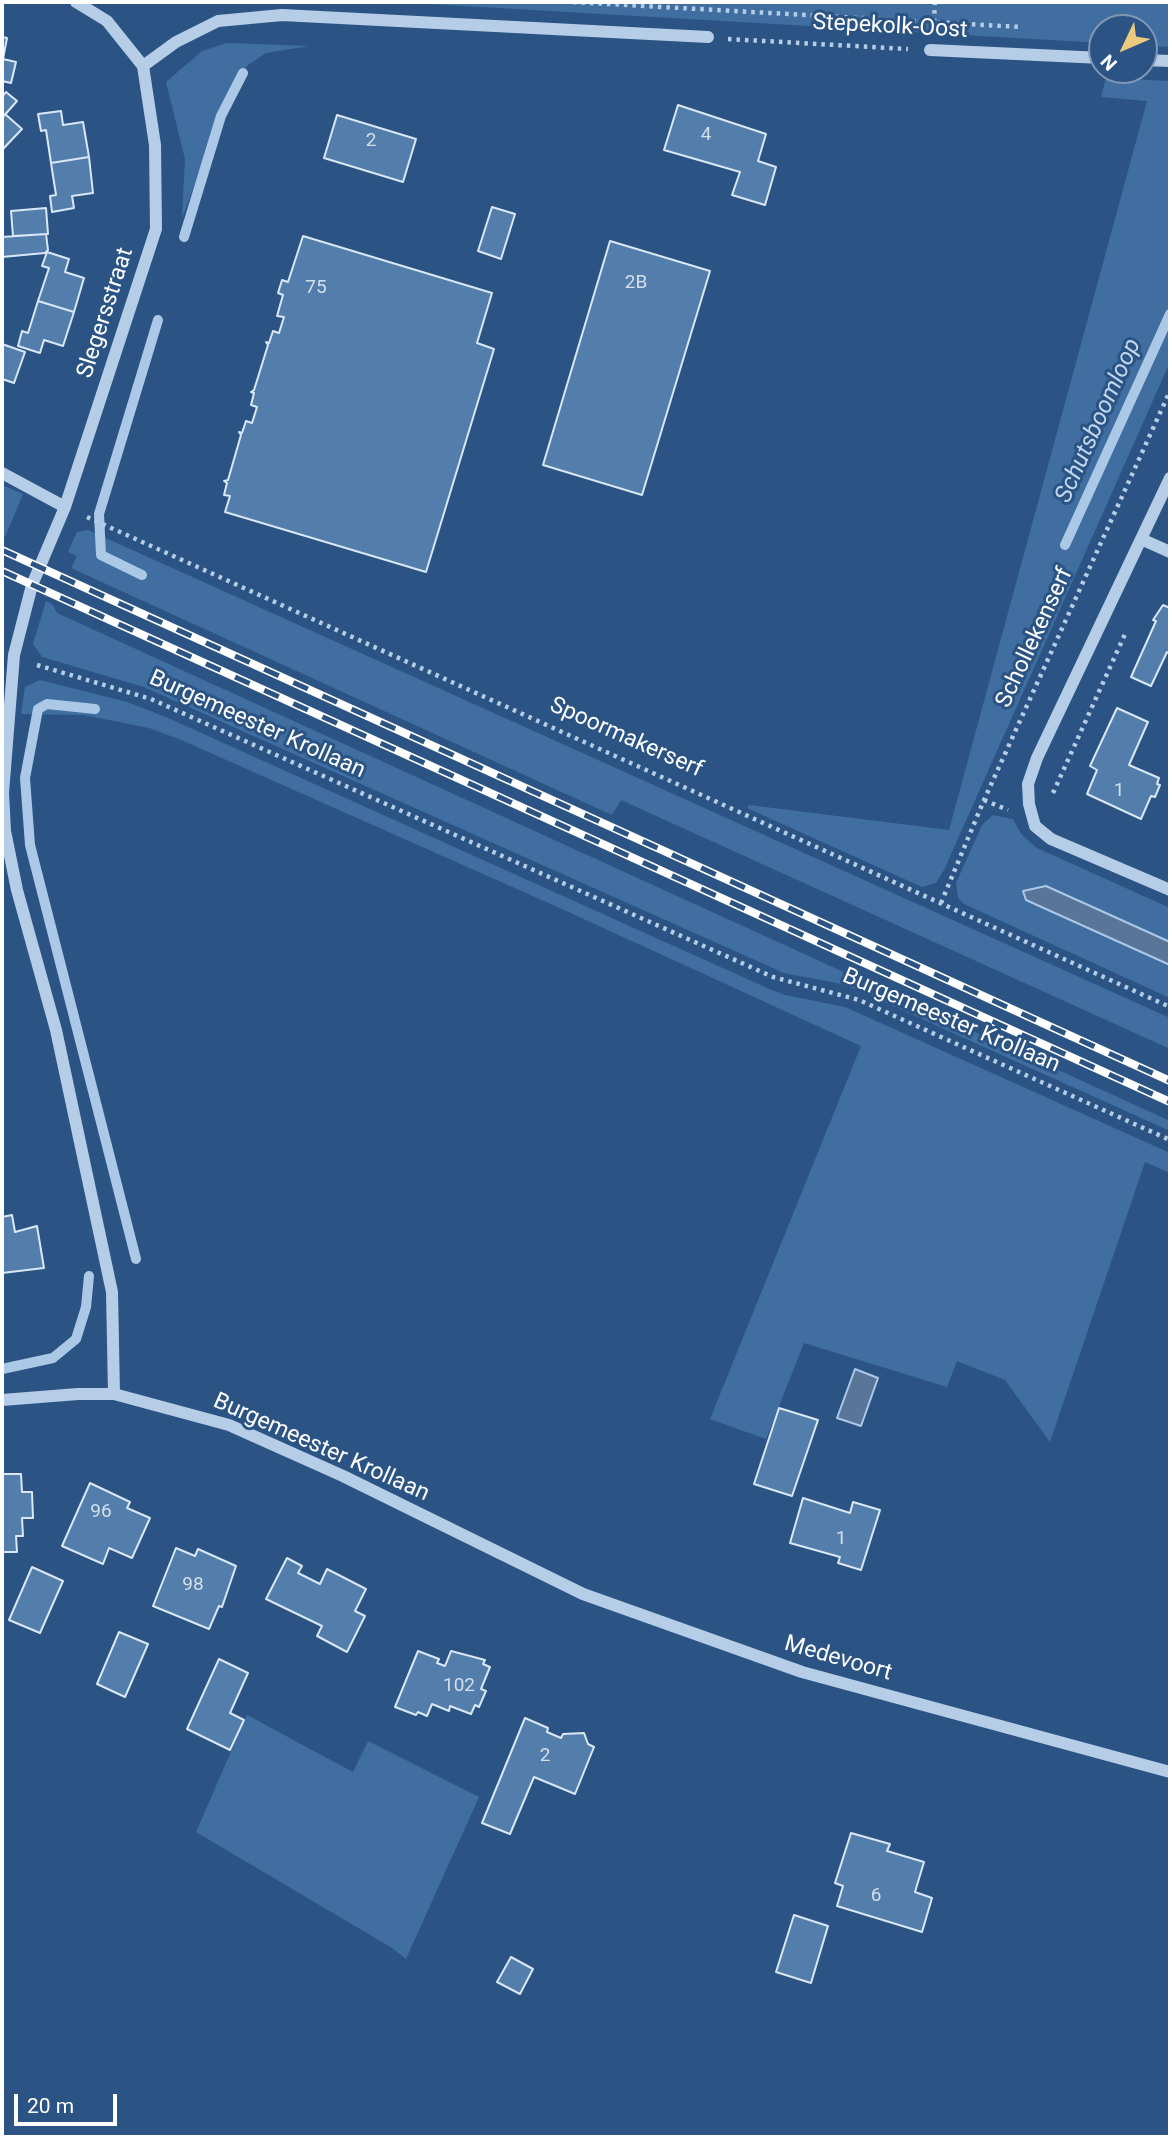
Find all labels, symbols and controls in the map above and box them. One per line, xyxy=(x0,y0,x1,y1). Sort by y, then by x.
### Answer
street label: Stepekolk-Oost xyxy=(812,9,968,45)
north arrow xyxy=(1088,14,1158,84)
text: N xyxy=(1096,50,1122,75)
house number: 4 xyxy=(701,124,711,146)
house number: 2 xyxy=(366,130,376,152)
street label: Slegersstraat xyxy=(72,244,140,382)
house number: 2B xyxy=(625,272,647,294)
house number: 75 xyxy=(305,277,327,299)
water label: Schutsboomloop xyxy=(1050,334,1148,508)
street label: Schollekenserf xyxy=(991,564,1079,712)
street label: Burgemeester Krollaan xyxy=(145,665,369,785)
street label: Spoormakerserf xyxy=(545,692,707,784)
house number: 1 xyxy=(1114,780,1124,802)
street label: Burgemeester Krollaan xyxy=(838,963,1064,1079)
street label: Burgemeester Krollaan xyxy=(209,1388,433,1508)
house number: 96 xyxy=(90,1501,112,1523)
house number: 1 xyxy=(836,1528,846,1550)
house number: 98 xyxy=(182,1574,204,1596)
street label: Medevoort xyxy=(781,1631,895,1687)
house number: 102 xyxy=(443,1675,475,1697)
house number: 2 xyxy=(540,1745,550,1767)
house number: 6 xyxy=(871,1885,881,1907)
scale bar xyxy=(18,2080,121,2124)
text: 20 m xyxy=(27,2094,74,2118)

